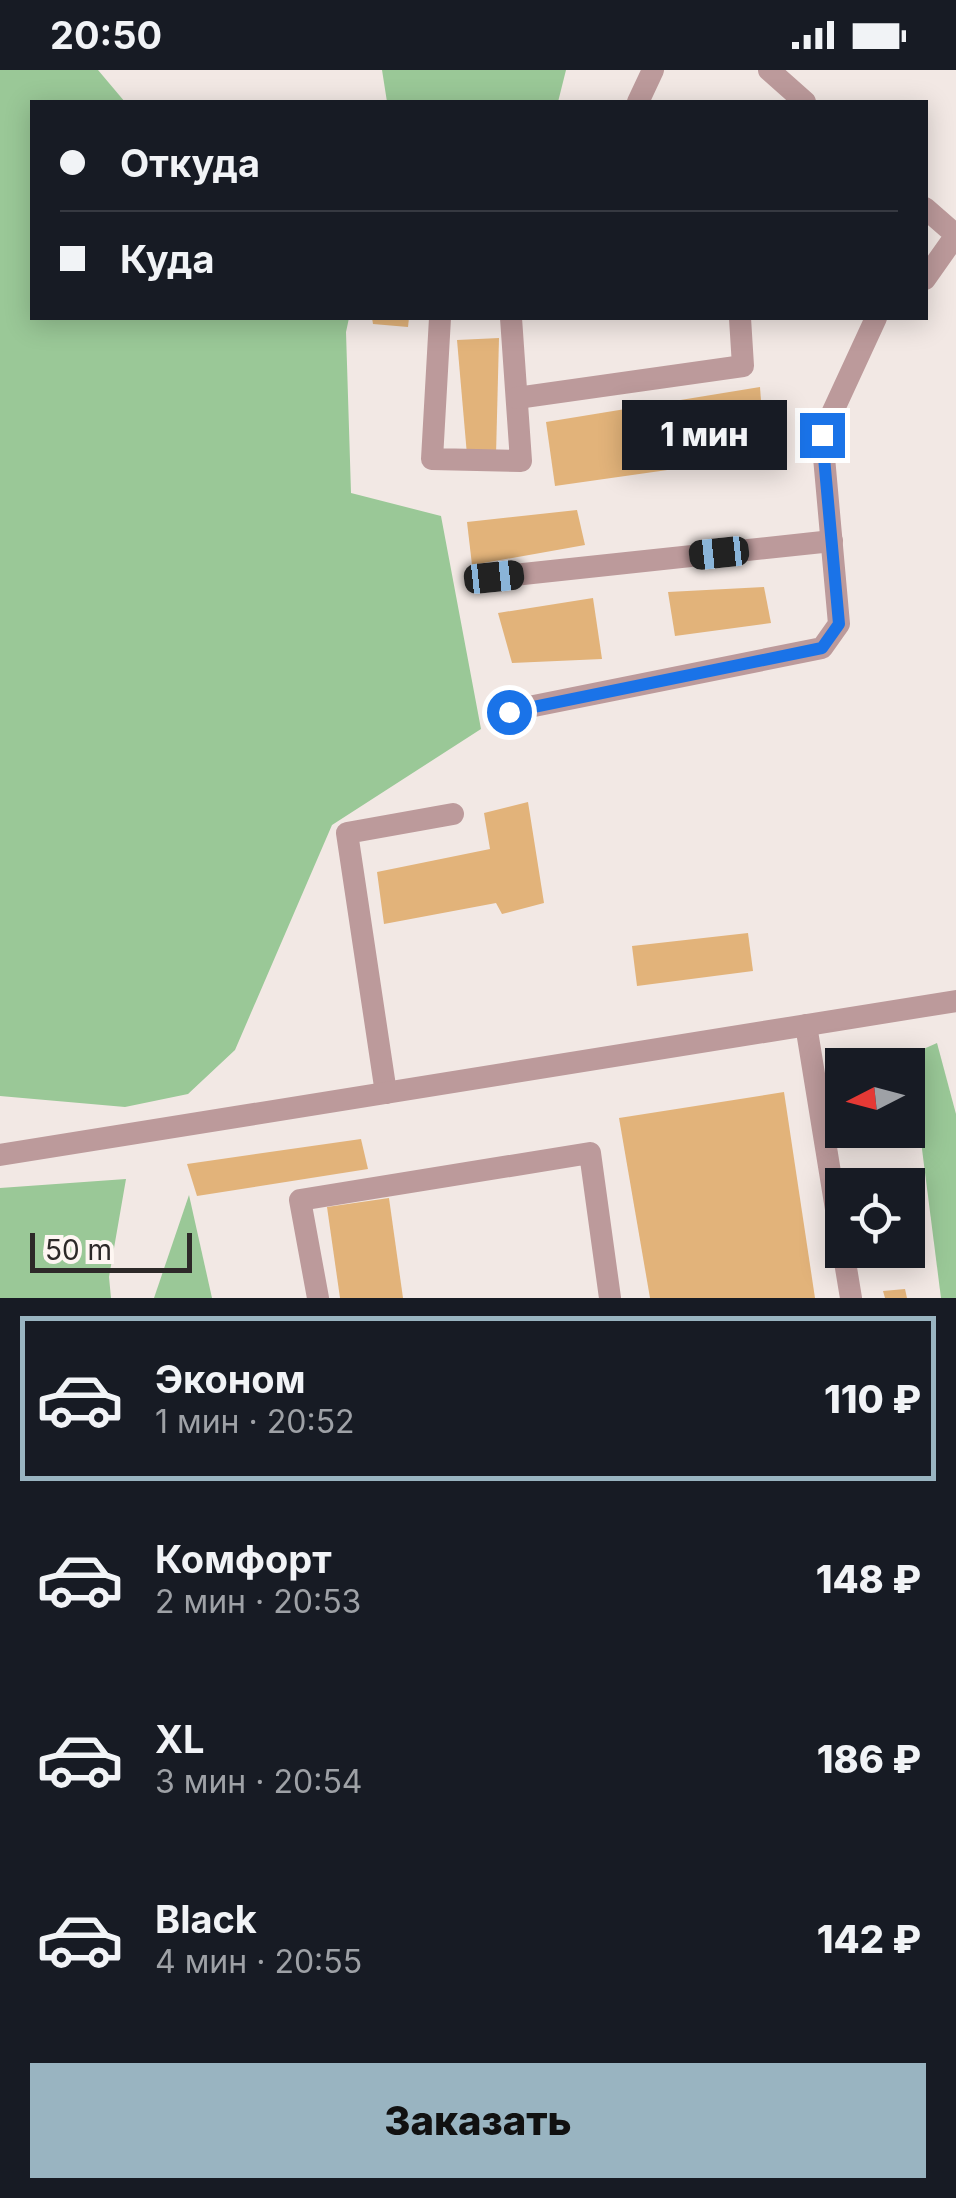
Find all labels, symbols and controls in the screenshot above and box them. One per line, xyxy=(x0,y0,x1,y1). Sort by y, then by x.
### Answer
text: 20:50 xyxy=(50,12,162,58)
text: Откуда xyxy=(120,140,260,186)
text: Куда xyxy=(120,236,214,282)
callout: 1 мин xyxy=(622,400,787,470)
route end xyxy=(800,413,845,458)
text: 1 мин xyxy=(660,415,749,454)
car xyxy=(688,535,750,571)
car xyxy=(463,559,525,595)
route start xyxy=(487,690,532,735)
north arrow xyxy=(825,1048,925,1148)
map controls xyxy=(825,1048,925,1268)
button: locate xyxy=(825,1168,925,1268)
scale bar xyxy=(30,1228,192,1272)
text: 50 m xyxy=(45,1233,112,1267)
icon: car xyxy=(35,1354,125,1444)
text: Эконом xyxy=(155,1356,306,1402)
text: 110 ₽ xyxy=(824,1376,921,1422)
text: 1 мин · 20:52 xyxy=(155,1402,355,1441)
icon: car xyxy=(35,1534,125,1624)
text: Комфорт xyxy=(155,1536,332,1582)
text: 148 ₽ xyxy=(816,1556,921,1602)
text: 2 мин · 20:53 xyxy=(155,1582,361,1621)
icon: car xyxy=(35,1714,125,1804)
text: XL xyxy=(155,1716,205,1762)
text: 186 ₽ xyxy=(817,1736,921,1782)
text: 3 мин · 20:54 xyxy=(155,1762,363,1801)
icon: car xyxy=(35,1894,125,1984)
text: Black xyxy=(155,1896,257,1942)
text: 142 ₽ xyxy=(817,1916,921,1962)
text: 4 мин · 20:55 xyxy=(155,1942,362,1981)
button: Заказать xyxy=(30,2063,926,2178)

